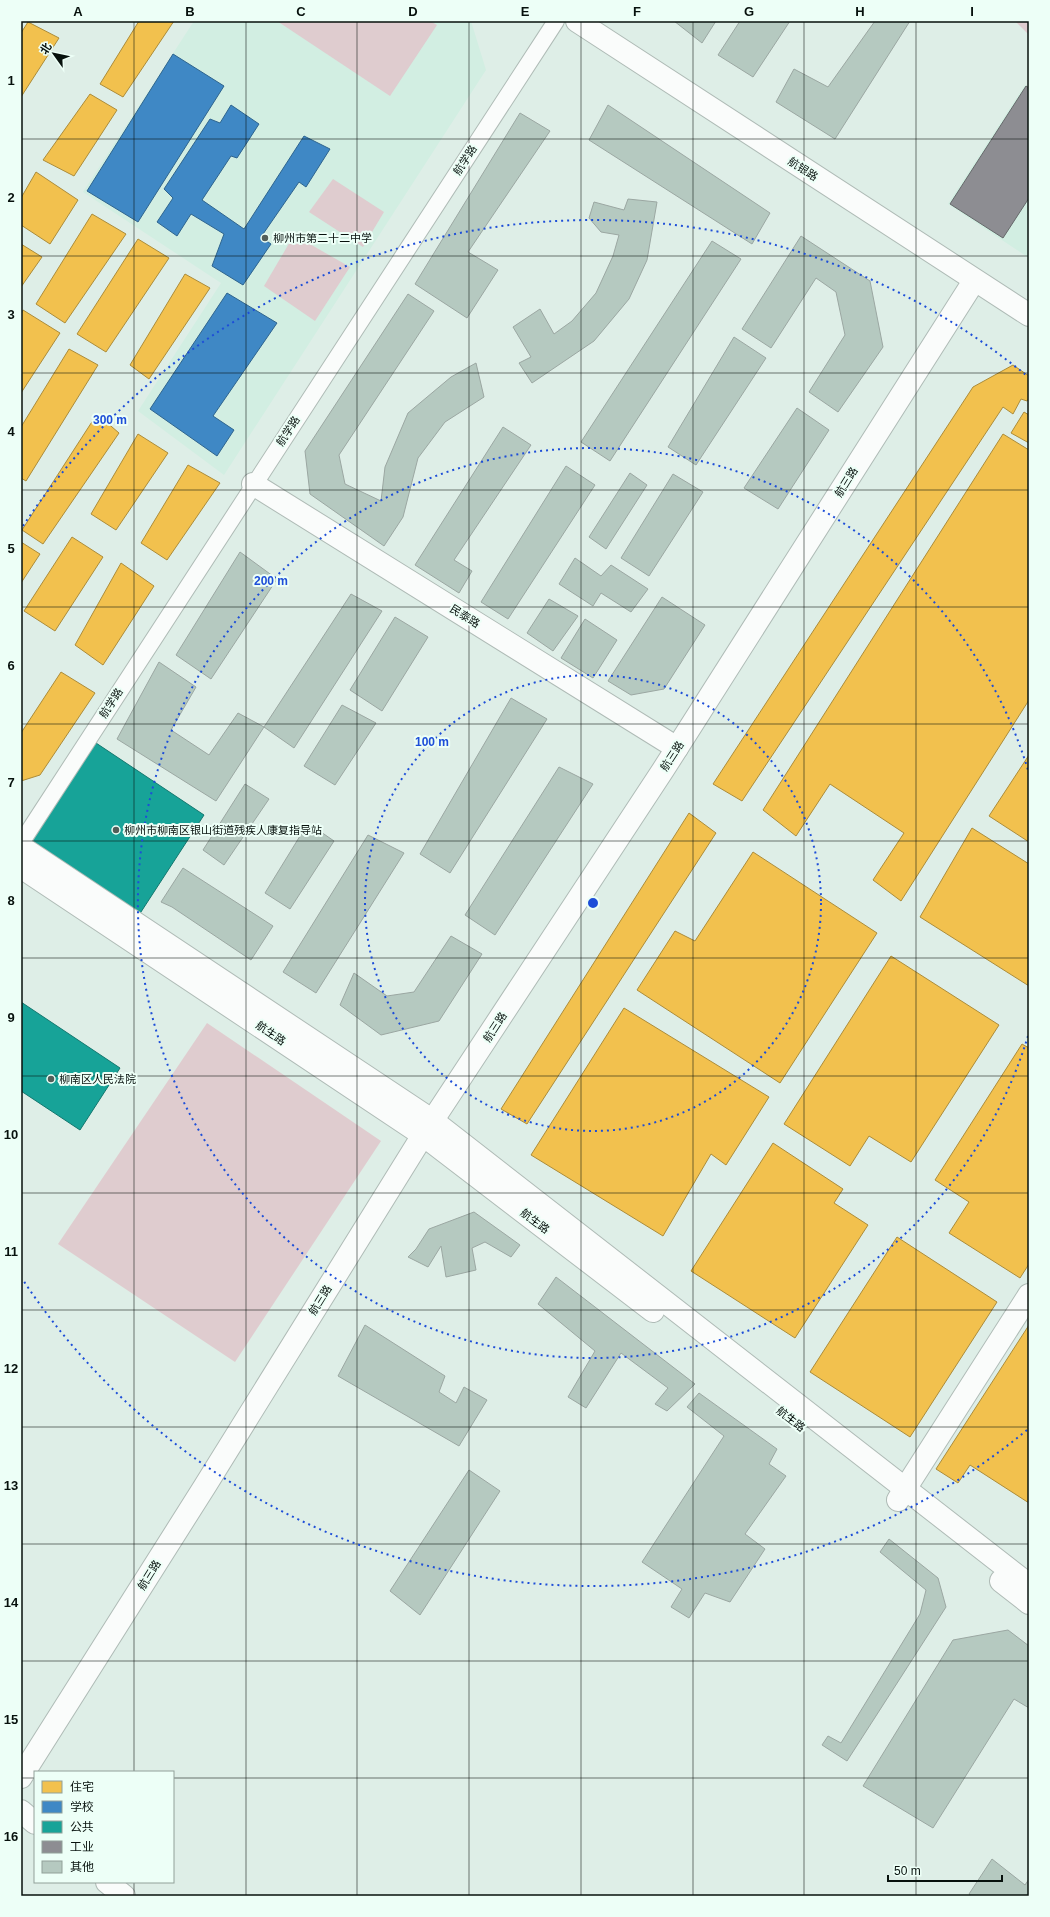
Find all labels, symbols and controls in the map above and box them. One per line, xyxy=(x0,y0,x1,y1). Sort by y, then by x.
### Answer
text: A xyxy=(73,4,83,19)
text: B xyxy=(185,4,195,19)
text: C xyxy=(296,4,306,19)
text: D xyxy=(408,4,418,19)
text: E xyxy=(521,4,530,19)
text: F xyxy=(633,4,641,19)
text: G xyxy=(744,4,754,19)
text: H xyxy=(855,4,865,19)
text: I xyxy=(970,4,974,19)
north arrow xyxy=(34,34,74,74)
text: 北 xyxy=(38,41,54,56)
text: 1 xyxy=(7,73,15,88)
street label: 航学路 xyxy=(451,143,479,177)
street label: 航银路 xyxy=(786,155,820,183)
text: 2 xyxy=(7,190,15,205)
place label: 柳州市第二十二中学 xyxy=(273,232,372,244)
marker: 柳州市第二十二中学 xyxy=(260,233,270,243)
text: 3 xyxy=(7,307,15,322)
text: 300 m xyxy=(93,413,127,427)
street label: 航学路 xyxy=(274,414,302,448)
text: 4 xyxy=(7,424,15,439)
street label: 航三路 xyxy=(832,465,860,499)
text: 5 xyxy=(7,541,15,556)
text: 200 m xyxy=(254,574,288,588)
street label: 民泰路 xyxy=(448,602,482,630)
text: 6 xyxy=(7,658,15,673)
street label: 航学路 xyxy=(97,686,125,720)
text: 100 m xyxy=(415,735,449,749)
street label: 航三路 xyxy=(658,739,686,773)
text: 7 xyxy=(7,775,15,790)
place label: 柳州市柳南区银山街道残疾人康复指导站 xyxy=(124,824,322,836)
marker: 柳州市柳南区银山街道残疾人康复指导站 xyxy=(111,825,121,835)
text: 8 xyxy=(7,893,15,908)
centre of rings xyxy=(586,896,600,910)
text: 9 xyxy=(7,1010,15,1025)
street label: 航三路 xyxy=(481,1010,509,1044)
street label: 航生路 xyxy=(254,1019,288,1047)
place label: 柳南区人民法院 xyxy=(59,1073,136,1085)
marker: 柳南区人民法院 xyxy=(46,1074,56,1084)
text: 10 xyxy=(4,1127,18,1142)
street label: 航生路 xyxy=(518,1206,552,1236)
text: 11 xyxy=(4,1244,18,1259)
street label: 航三路 xyxy=(306,1283,334,1317)
text: 12 xyxy=(4,1361,18,1376)
street label: 航生路 xyxy=(774,1404,808,1434)
text: 13 xyxy=(4,1478,18,1493)
street label: 航三路 xyxy=(135,1558,163,1592)
text: 14 xyxy=(4,1595,19,1610)
text: 15 xyxy=(4,1712,18,1727)
legend xyxy=(34,1771,174,1883)
text: 住宅 xyxy=(70,1780,94,1794)
text: 学校 xyxy=(70,1800,94,1814)
text: 公共 xyxy=(70,1820,94,1834)
text: 16 xyxy=(4,1829,18,1844)
text: 工业 xyxy=(70,1840,94,1854)
scale bar xyxy=(888,1857,1002,1883)
text: 其他 xyxy=(70,1860,94,1874)
text: 50 m xyxy=(894,1864,921,1878)

